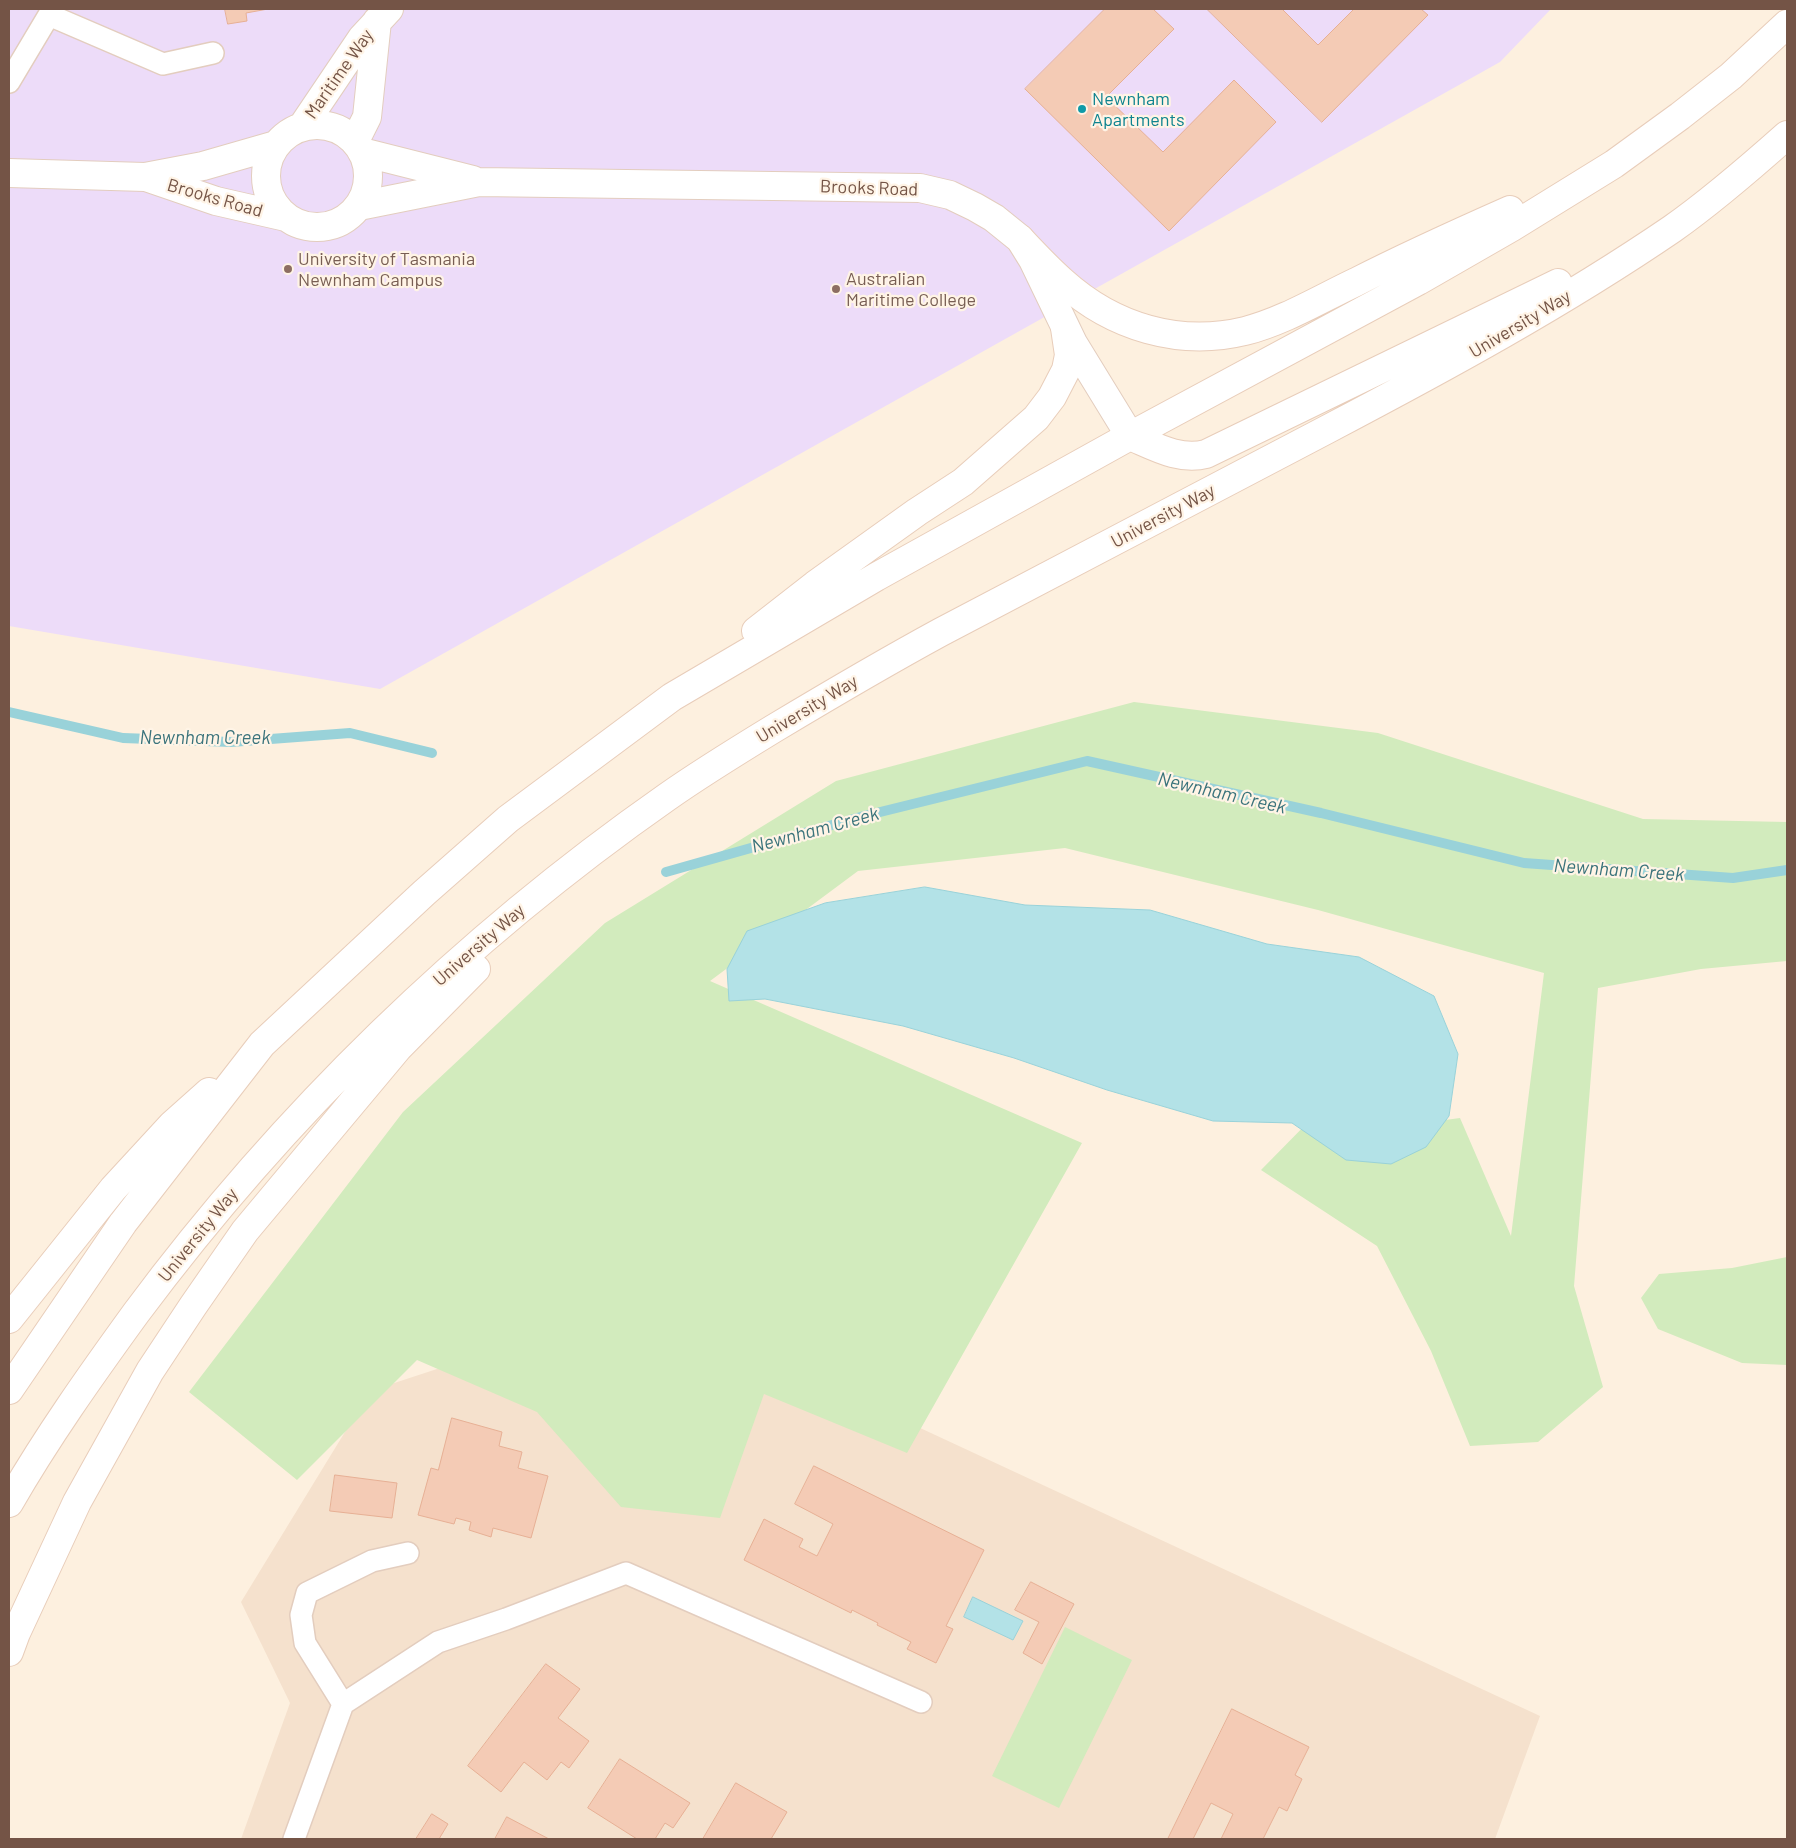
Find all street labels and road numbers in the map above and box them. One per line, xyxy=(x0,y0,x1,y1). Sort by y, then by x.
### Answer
street label: Maritime Way xyxy=(300,25,378,123)
street label: Brooks Road xyxy=(165,174,265,222)
street label: Brooks Road xyxy=(819,175,919,201)
street label: University Way xyxy=(1465,285,1575,363)
street label: University Way xyxy=(1107,480,1219,552)
street label: University Way xyxy=(752,670,862,748)
street label: University Way xyxy=(429,899,529,991)
street label: University Way xyxy=(154,1184,242,1286)

